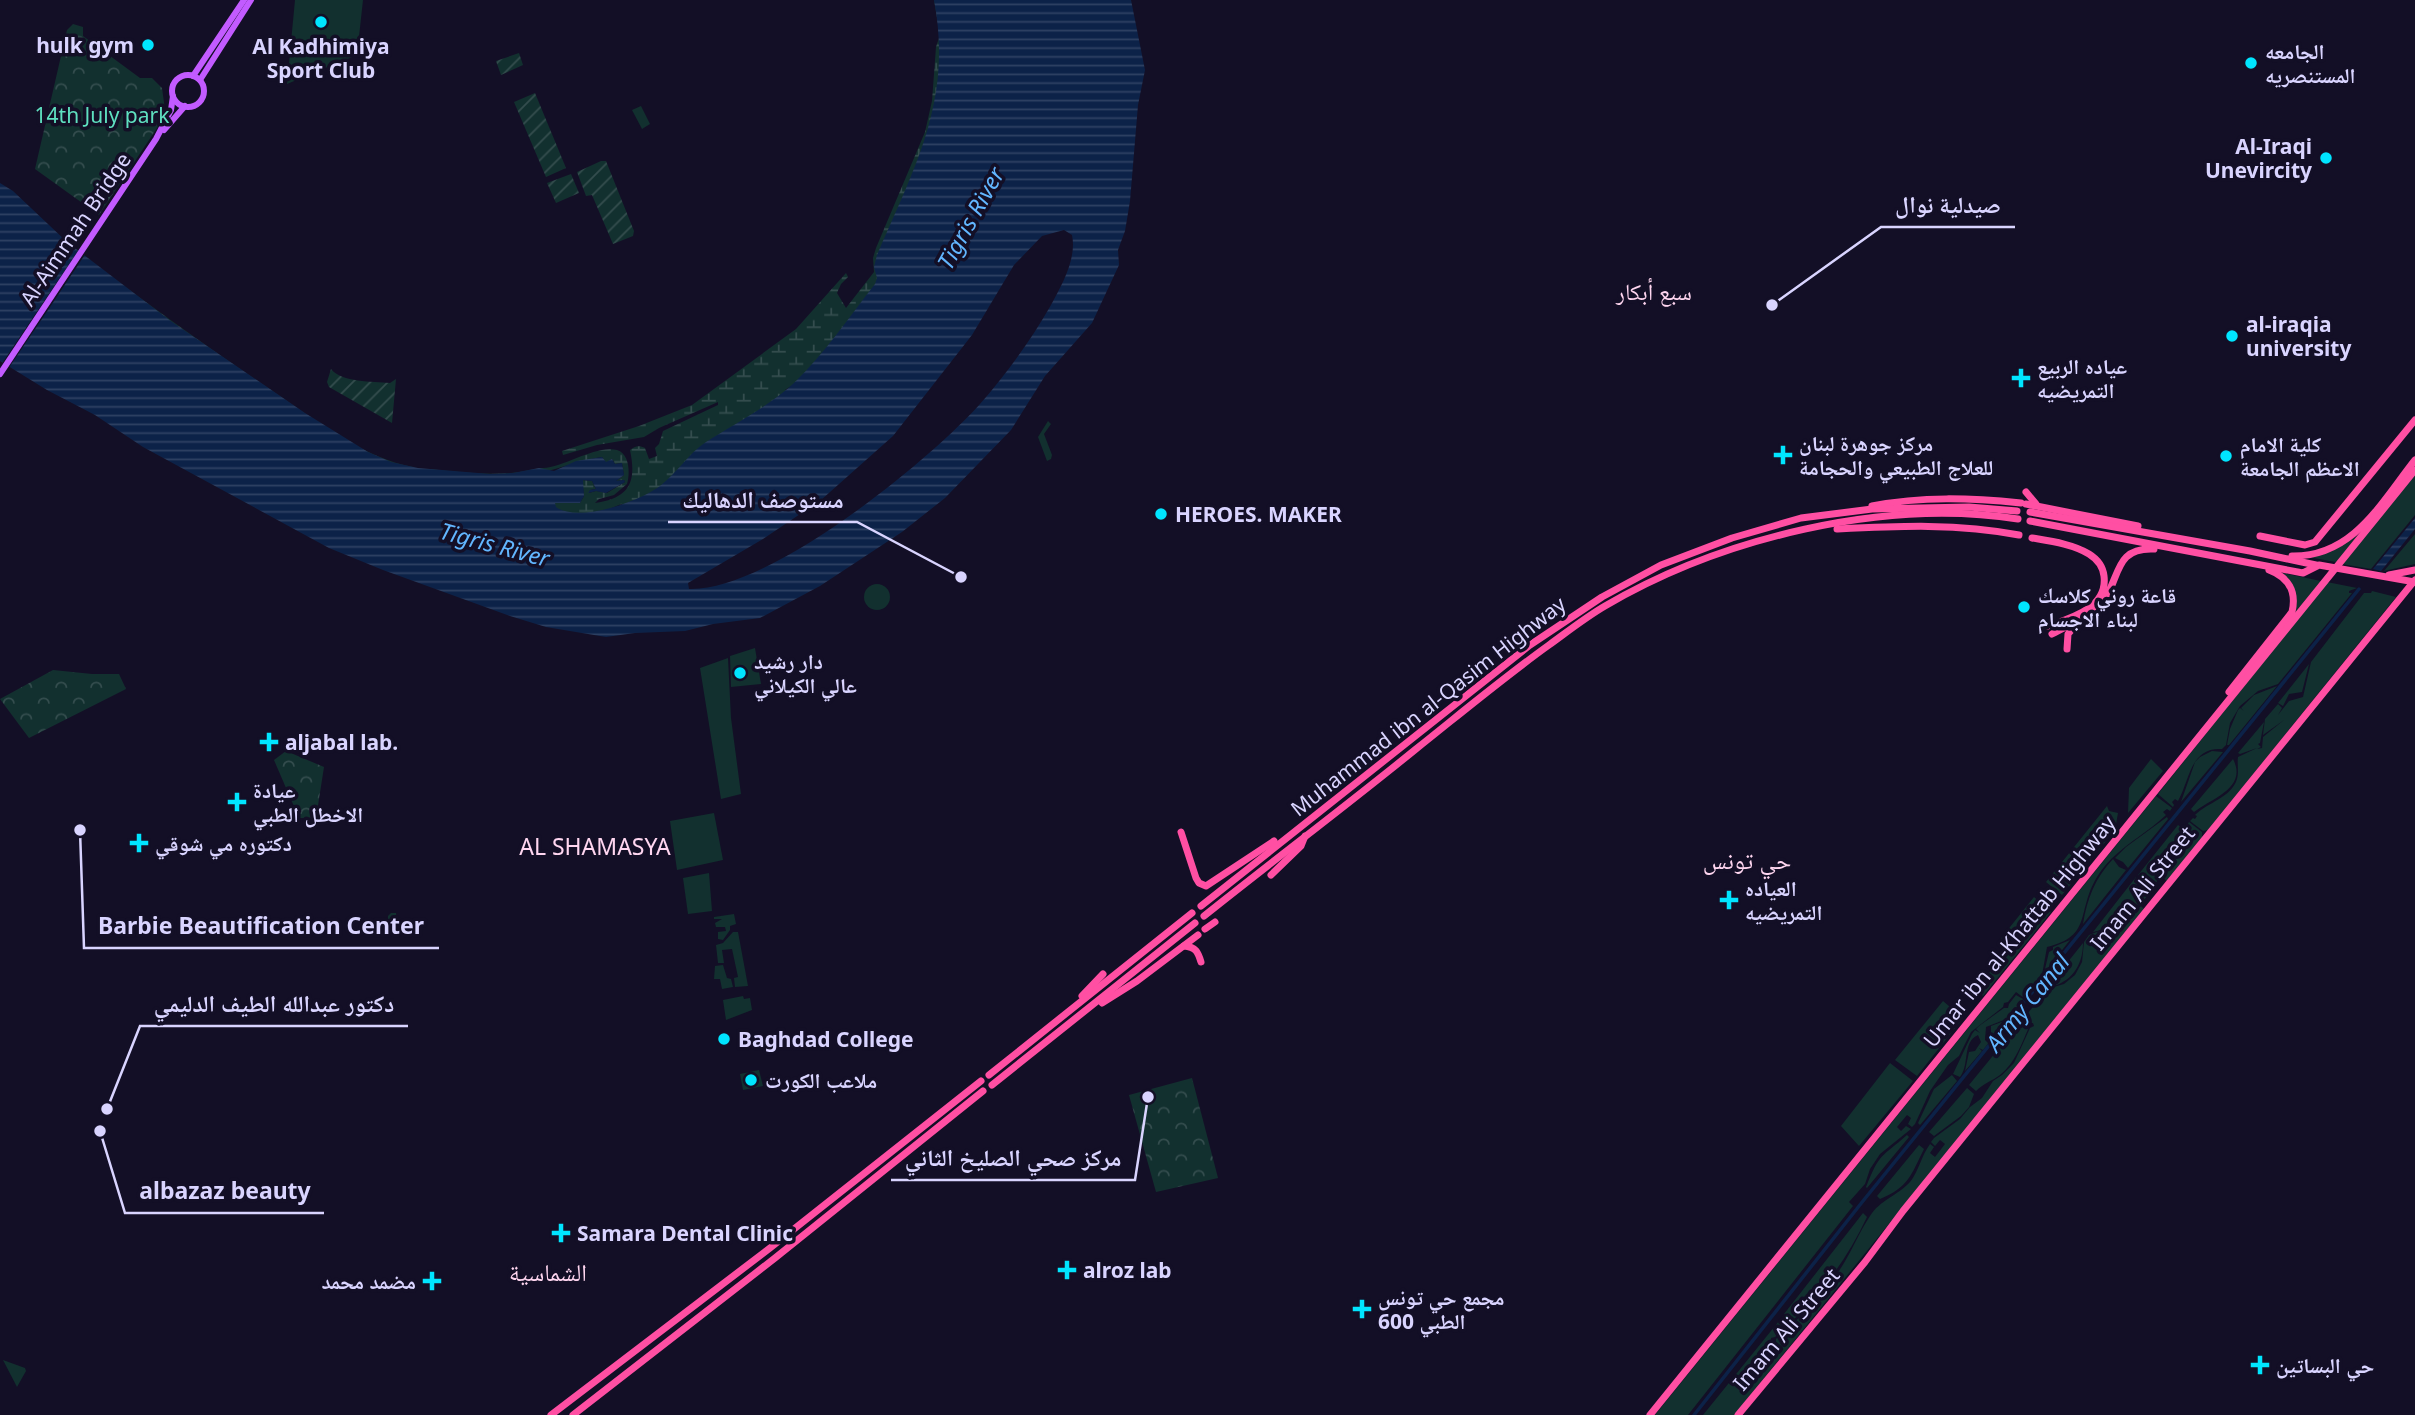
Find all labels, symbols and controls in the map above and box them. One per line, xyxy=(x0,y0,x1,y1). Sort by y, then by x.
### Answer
marker: Al Kadhimiya Sport Club xyxy=(313,14,329,30)
place label: hulk gym xyxy=(36,31,134,59)
place label: Al Kadhimiya Sport Club xyxy=(252,32,390,84)
marker: hulk gym xyxy=(140,37,156,53)
place label: الجامعه المستنصريه xyxy=(2265,37,2356,89)
marker: الجامعه المستنصريه xyxy=(2243,55,2259,71)
park label: 14th July park xyxy=(35,101,170,129)
place label: Al-Iraqi Unevircity xyxy=(2205,132,2312,184)
street label: Al-Aimmah Bridge xyxy=(13,147,137,311)
marker: Al-Iraqi Unevircity xyxy=(2318,150,2334,166)
water label: Tigris River xyxy=(929,160,1012,275)
callout: صيدلية نوال xyxy=(1881,183,2015,227)
text: صيدلية نوال xyxy=(1895,188,2001,220)
district label: سبع أبكار xyxy=(1615,275,1692,307)
place label: al-iraqia university xyxy=(2246,310,2351,362)
marker: al-iraqia university xyxy=(2224,328,2240,344)
place label: عياده الربيع التمريضيه xyxy=(2037,352,2127,404)
marker: عياده الربيع التمريضيه xyxy=(2011,368,2031,388)
place label: مركز جوهرة لبنان للعلاج الطبيعي والحجامة xyxy=(1799,429,1993,484)
place label: كلية الامام الاعظم الجامعة xyxy=(2240,430,2360,483)
marker: مركز جوهرة لبنان للعلاج الطبيعي والحجامة xyxy=(1773,445,1793,465)
marker: كلية الامام الاعظم الجامعة xyxy=(2218,448,2234,464)
callout: مستوصف الدهاليك xyxy=(668,478,857,522)
text: مستوصف الدهاليك xyxy=(682,483,844,515)
place label: HEROES. MAKER xyxy=(1175,500,1342,528)
marker: HEROES. MAKER xyxy=(1153,506,1169,522)
water label: Tigris River xyxy=(437,514,554,574)
place label: قاعة روني كلاسك لبناء الاجسام xyxy=(2038,581,2176,634)
street label: Muhammad ibn al-Qasim Highway xyxy=(1285,590,1571,822)
marker: قاعة روني كلاسك لبناء الاجسام xyxy=(2016,599,2032,615)
place label: دار رشيد عالي الكيلاني xyxy=(754,647,857,702)
marker: دار رشيد عالي الكيلاني xyxy=(732,665,748,681)
place label: aljabal lab. xyxy=(285,728,398,756)
marker: aljabal lab. xyxy=(259,732,279,752)
place label: عيادة الاخطل الطبي xyxy=(253,776,363,831)
marker: عيادة الاخطل الطبي xyxy=(227,792,247,812)
street label: Umar ibn al-Khattab Highway xyxy=(1917,809,2121,1053)
street label: Imam Ali Street xyxy=(2083,820,2201,956)
place label: دكتوره مي شوقي xyxy=(155,829,292,860)
district label: AL SHAMASYA xyxy=(519,830,671,862)
marker: دكتوره مي شوقي xyxy=(129,833,149,853)
district label: حي تونس xyxy=(1703,843,1791,880)
place label: العياده التمريضيه xyxy=(1745,874,1822,926)
marker: العياده التمريضيه xyxy=(1719,890,1739,910)
callout: Barbie Beautification Center xyxy=(84,904,439,948)
text: Barbie Beautification Center xyxy=(98,909,424,941)
water label: Army Canal xyxy=(1976,945,2077,1059)
callout: دكتور عبدالله الطيف الدليمي xyxy=(140,982,408,1026)
text: دكتور عبدالله الطيف الدليمي xyxy=(154,987,394,1023)
place label: Baghdad College xyxy=(738,1025,914,1053)
marker: Baghdad College xyxy=(716,1031,732,1047)
place label: ملاعب الكورت xyxy=(765,1066,877,1094)
marker: ملاعب الكورت xyxy=(743,1072,759,1088)
callout: مركز صحي الصليخ الثاني xyxy=(891,1136,1135,1180)
text: مركز صحي الصليخ الثاني xyxy=(905,1141,1121,1177)
callout: albazaz beauty xyxy=(125,1169,324,1213)
text: albazaz beauty xyxy=(139,1174,312,1206)
place label: Samara Dental Clinic xyxy=(577,1219,793,1247)
marker: Samara Dental Clinic xyxy=(551,1223,571,1243)
district label: الشماسية xyxy=(509,1255,587,1288)
place label: alroz lab xyxy=(1083,1256,1172,1284)
marker: alroz lab xyxy=(1057,1260,1077,1280)
street label: Imam Ali Street xyxy=(1726,1261,1846,1396)
place label: مضمد محمد xyxy=(321,1267,416,1295)
marker: مضمد محمد xyxy=(422,1271,442,1291)
place label: مجمع حي تونس الطبي 600 xyxy=(1378,1283,1505,1338)
marker: مجمع حي تونس الطبي 600 xyxy=(1352,1299,1372,1319)
place label: حي البساتين xyxy=(2276,1351,2374,1382)
marker: حي البساتين xyxy=(2250,1355,2270,1375)

